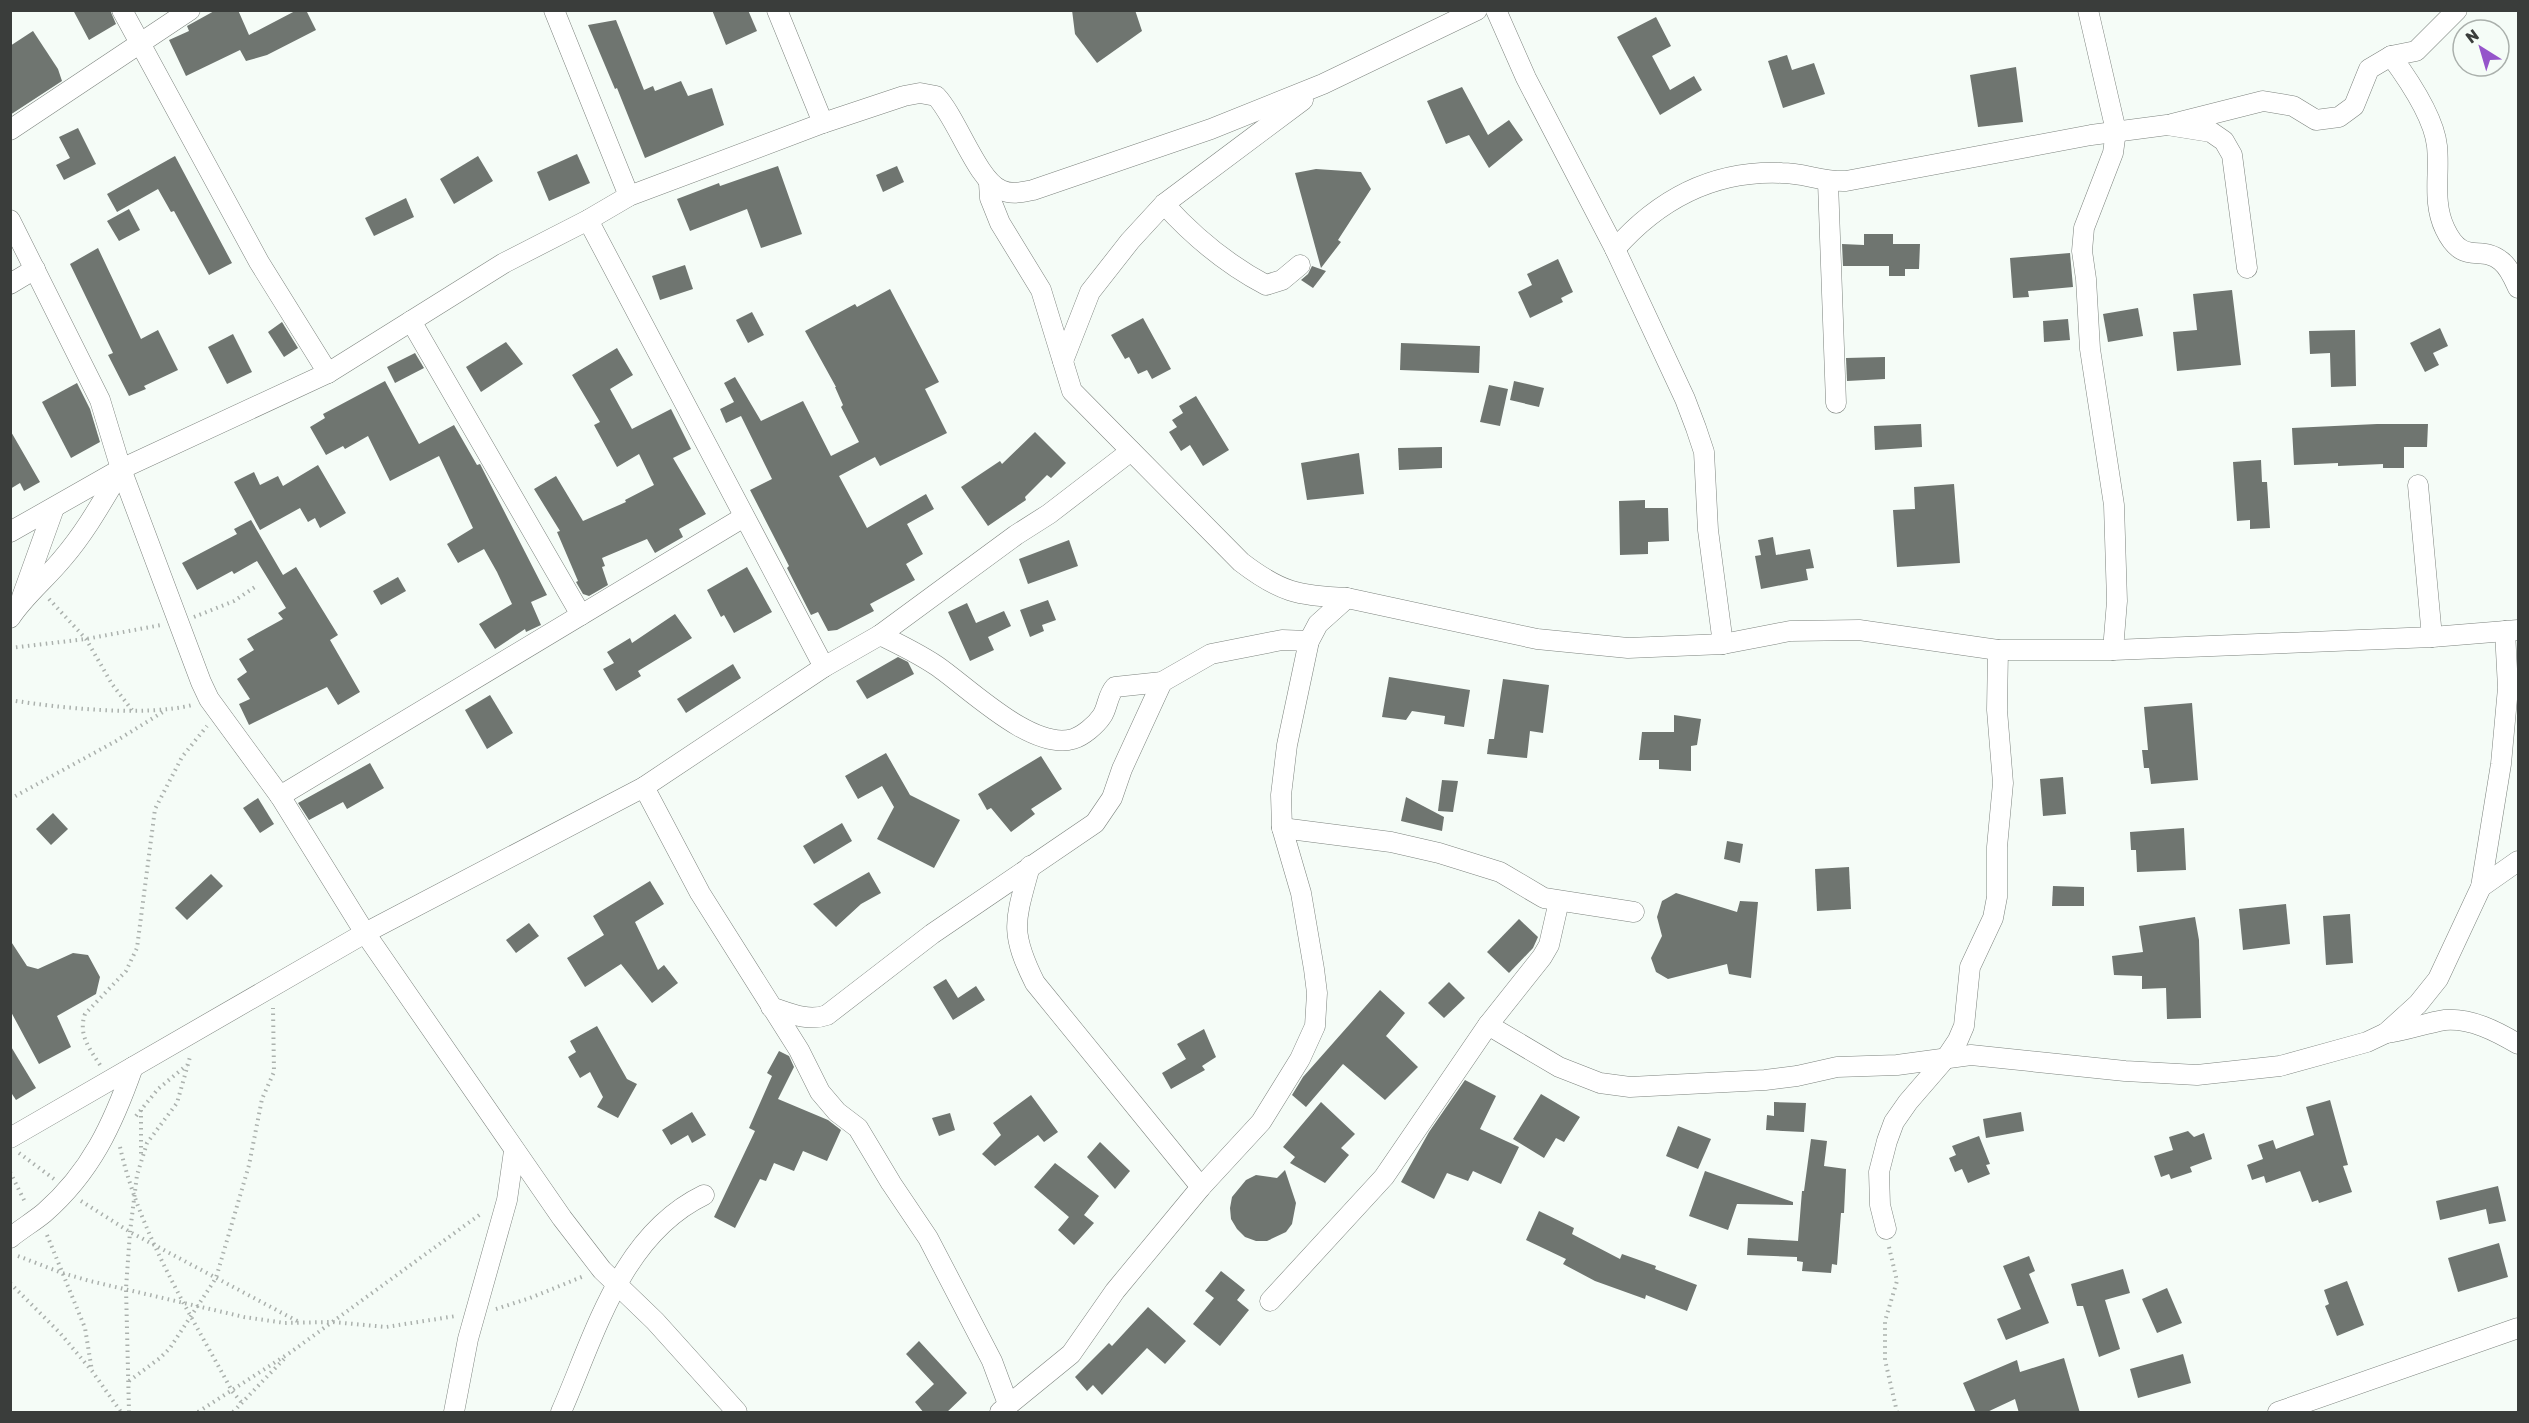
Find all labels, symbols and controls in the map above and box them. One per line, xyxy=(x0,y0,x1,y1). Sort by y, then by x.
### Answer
north arrow xyxy=(2451,18,2511,78)
text: N xyxy=(2462,25,2483,47)

